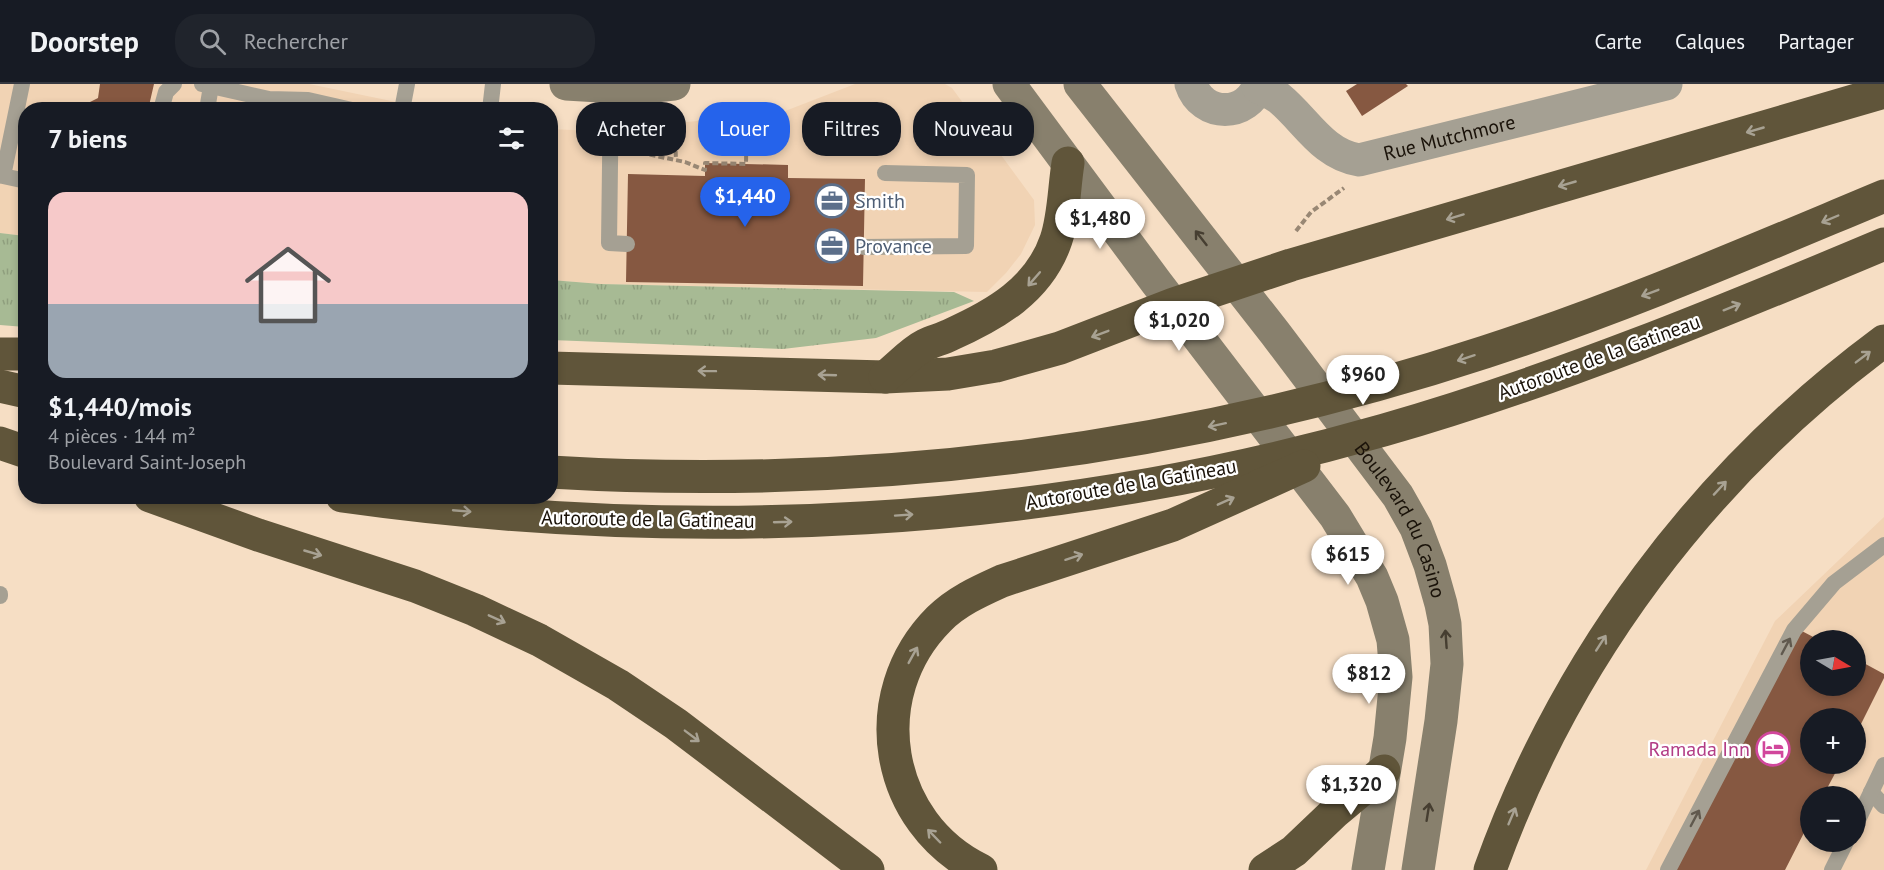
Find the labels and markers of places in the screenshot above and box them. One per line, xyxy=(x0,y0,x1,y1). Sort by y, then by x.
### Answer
pin: $1,440 xyxy=(696,177,794,228)
office icon: Smith xyxy=(814,183,850,219)
place label: Smith xyxy=(855,188,905,214)
pin: $1,480 xyxy=(1051,199,1149,250)
office icon: Provance xyxy=(814,228,850,264)
place label: Provance xyxy=(855,233,932,259)
pin: $1,020 xyxy=(1130,301,1228,352)
pin: $960 xyxy=(1327,355,1399,406)
pin: $615 xyxy=(1312,535,1384,586)
pin: $812 xyxy=(1333,654,1405,705)
hotel icon: Ramada Inn xyxy=(1755,731,1791,767)
place label: Ramada Inn xyxy=(1649,736,1750,762)
pin: $1,320 xyxy=(1302,765,1400,816)

